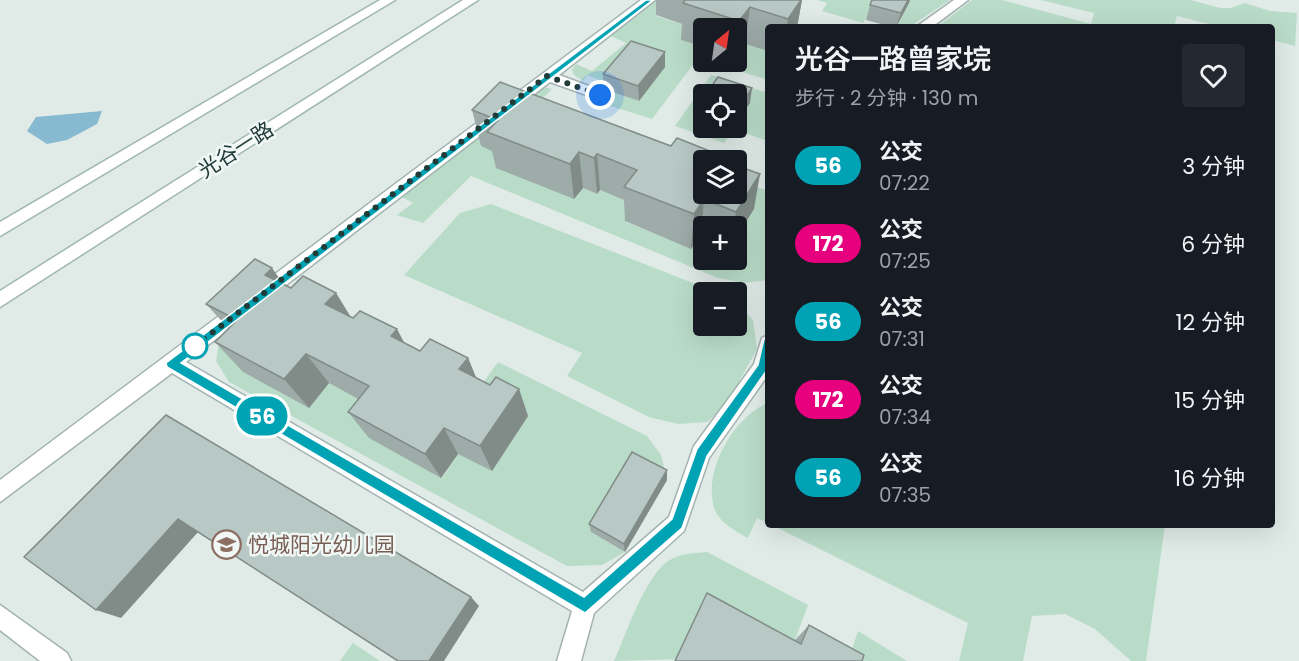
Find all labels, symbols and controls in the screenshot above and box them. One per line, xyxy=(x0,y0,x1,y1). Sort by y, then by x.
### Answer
north arrow xyxy=(693,18,747,72)
map controls xyxy=(693,18,747,336)
text: 光谷一路曾家垸 xyxy=(795,40,991,79)
button: heart xyxy=(1182,44,1245,107)
your location xyxy=(585,80,615,110)
button: locate xyxy=(693,84,747,138)
text: 步行 · 2 分钟 · 130 m xyxy=(795,84,978,112)
street label: 光谷一路 xyxy=(193,115,279,185)
text: 公交 xyxy=(879,136,923,167)
button: layers xyxy=(693,150,747,204)
text: 56 xyxy=(814,151,842,180)
text: 3 分钟 xyxy=(1182,151,1245,182)
text: 07:22 xyxy=(879,169,930,197)
text: 公交 xyxy=(879,214,923,245)
button: + xyxy=(693,216,747,270)
text: 172 xyxy=(812,229,844,258)
text: 6 分钟 xyxy=(1181,229,1245,260)
text: 07:25 xyxy=(879,247,931,275)
button: − xyxy=(693,282,747,336)
text: 公交 xyxy=(879,292,923,323)
text: 56 xyxy=(814,307,842,336)
text: 12 分钟 xyxy=(1175,307,1245,338)
text: 07:31 xyxy=(879,325,925,353)
unlabelled marker xyxy=(182,333,208,359)
text: 公交 xyxy=(879,370,923,401)
text: 172 xyxy=(812,385,844,414)
text: 15 分钟 xyxy=(1174,385,1245,416)
line badge: 56 xyxy=(235,396,289,436)
text: 56 xyxy=(248,402,276,431)
text: 07:34 xyxy=(879,403,931,431)
text: 公交 xyxy=(879,448,923,479)
text: 56 xyxy=(814,463,842,492)
text: 16 分钟 xyxy=(1174,463,1245,494)
text: 07:35 xyxy=(879,481,931,509)
school or university icon: 悦城阳光幼儿园 xyxy=(211,529,243,561)
place label: 悦城阳光幼儿园 xyxy=(248,530,395,559)

